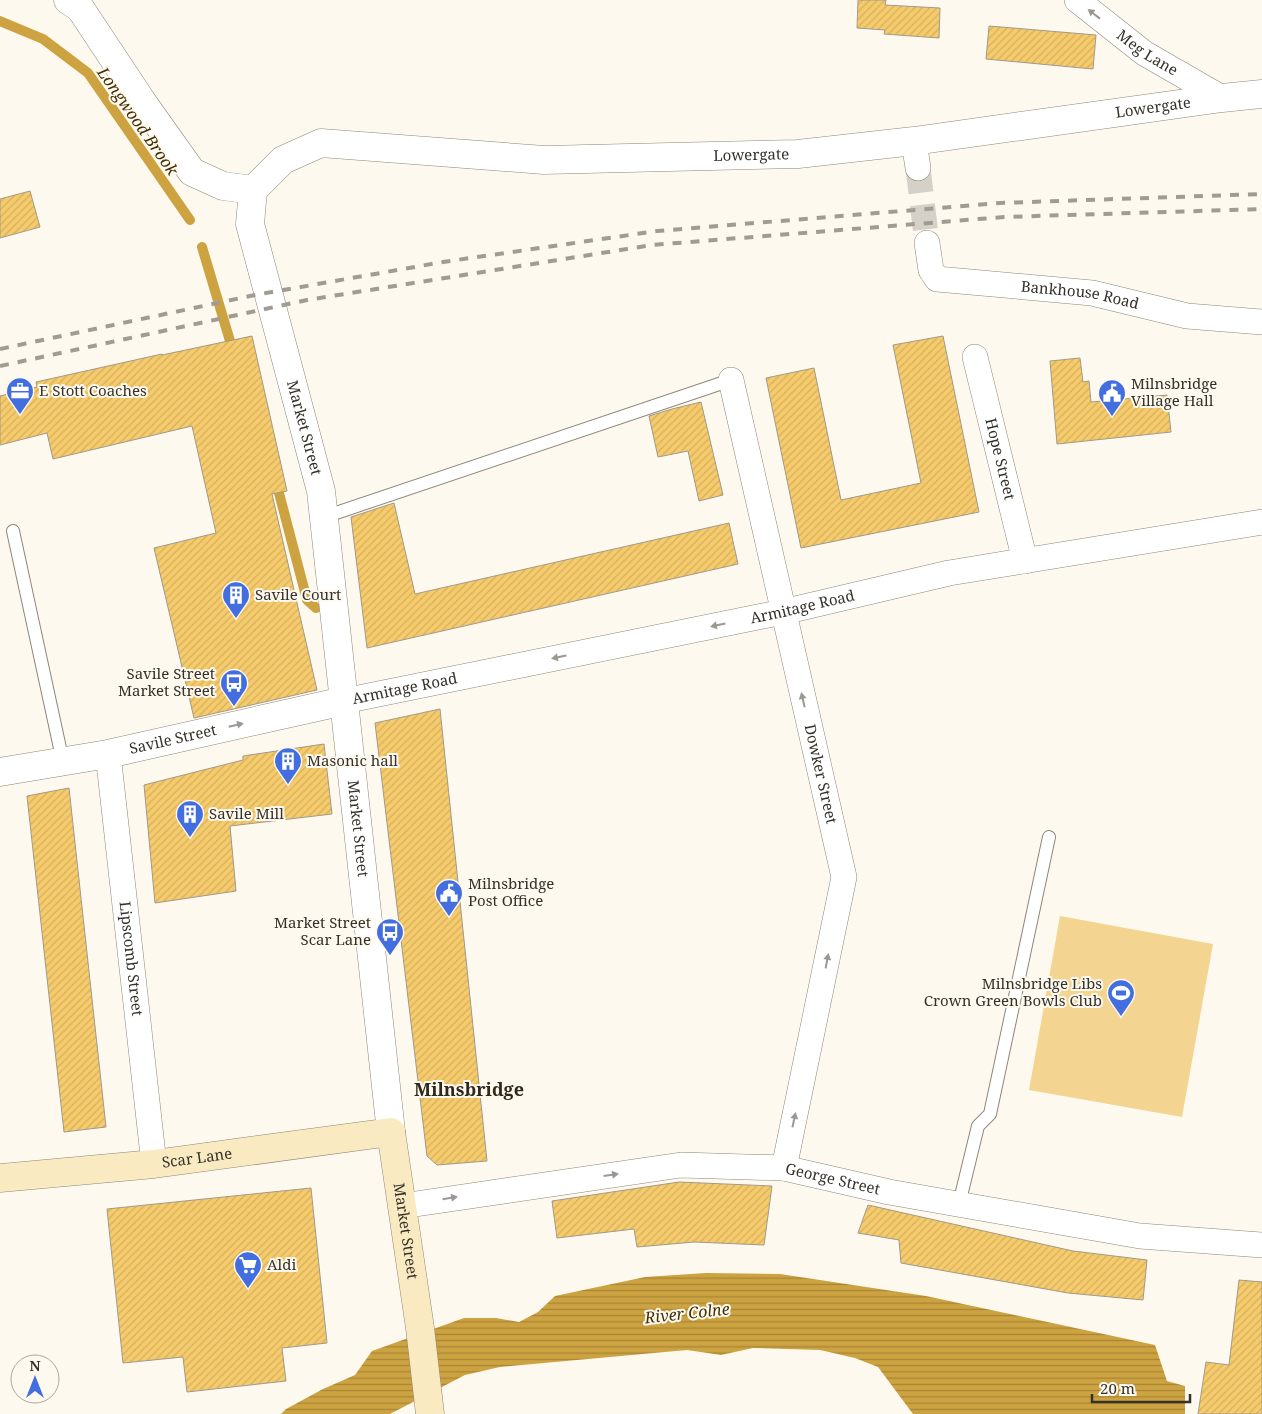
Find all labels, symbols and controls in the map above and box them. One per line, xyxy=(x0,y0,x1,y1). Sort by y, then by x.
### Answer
one-way arrow xyxy=(1088,8,1101,19)
street label: Meg Lane xyxy=(1113,24,1182,79)
water label: Longwood Brook xyxy=(92,62,184,180)
street label: Lowergate xyxy=(1114,91,1192,122)
street label: Lowergate xyxy=(713,143,789,165)
street label: Bankhouse Road xyxy=(1020,276,1141,313)
place label: Milnsbridge Village Hall xyxy=(1131,373,1217,410)
office icon: E Stott Coaches xyxy=(5,376,35,415)
street label: Market Street xyxy=(283,378,327,477)
public building icon: Milnsbridge Village Hall xyxy=(1097,378,1127,417)
place label: E Stott Coaches xyxy=(39,380,147,400)
street label: Hope Street xyxy=(981,416,1021,502)
building icon: Savile Court xyxy=(221,580,251,619)
place label: Savile Court xyxy=(255,584,341,604)
street label: Armitage Road xyxy=(748,585,856,627)
one-way arrow xyxy=(710,621,725,629)
one-way arrow xyxy=(550,654,566,662)
place label: Savile Street Market Street xyxy=(118,663,215,700)
street label: Armitage Road xyxy=(350,667,459,708)
bus stop icon: Savile Street Market Street xyxy=(219,668,249,707)
one-way arrow xyxy=(799,693,807,708)
street label: Savile Street xyxy=(127,719,218,758)
one-way arrow xyxy=(229,721,244,729)
street label: Dowker Street xyxy=(801,722,843,826)
building icon: Masonic hall xyxy=(273,746,303,785)
place label: Masonic hall xyxy=(307,750,398,770)
street label: Market Street xyxy=(344,779,374,878)
building icon: Savile Mill xyxy=(175,799,205,838)
place label: Savile Mill xyxy=(209,803,284,823)
place label: Milnsbridge Post Office xyxy=(468,873,554,910)
public building icon: Milnsbridge Post Office xyxy=(434,878,464,917)
street label: Lipscomb Street xyxy=(116,900,148,1017)
place label: Market Street Scar Lane xyxy=(274,912,371,949)
bus stop icon: Market Street Scar Lane xyxy=(375,917,405,956)
one-way arrow xyxy=(823,954,831,969)
place label: Milnsbridge Libs Crown Green Bowls Club xyxy=(924,973,1102,1010)
sports icon: Milnsbridge Libs Crown Green Bowls Club xyxy=(1106,978,1136,1017)
district label: Milnsbridge xyxy=(414,1077,524,1101)
one-way arrow xyxy=(790,1113,798,1128)
street label: Scar Lane xyxy=(161,1143,233,1172)
street label: George Street xyxy=(784,1158,882,1199)
one-way arrow xyxy=(603,1171,619,1179)
street label: Market Street xyxy=(390,1181,424,1281)
one-way arrow xyxy=(443,1194,459,1202)
supermarket icon: Aldi xyxy=(233,1250,263,1289)
place label: Aldi xyxy=(267,1254,296,1274)
water label: River Colne xyxy=(642,1298,731,1328)
north arrow xyxy=(10,1354,60,1404)
text: N xyxy=(29,1356,41,1375)
scale bar xyxy=(1092,1372,1190,1404)
text: 20 m xyxy=(1100,1378,1135,1398)

